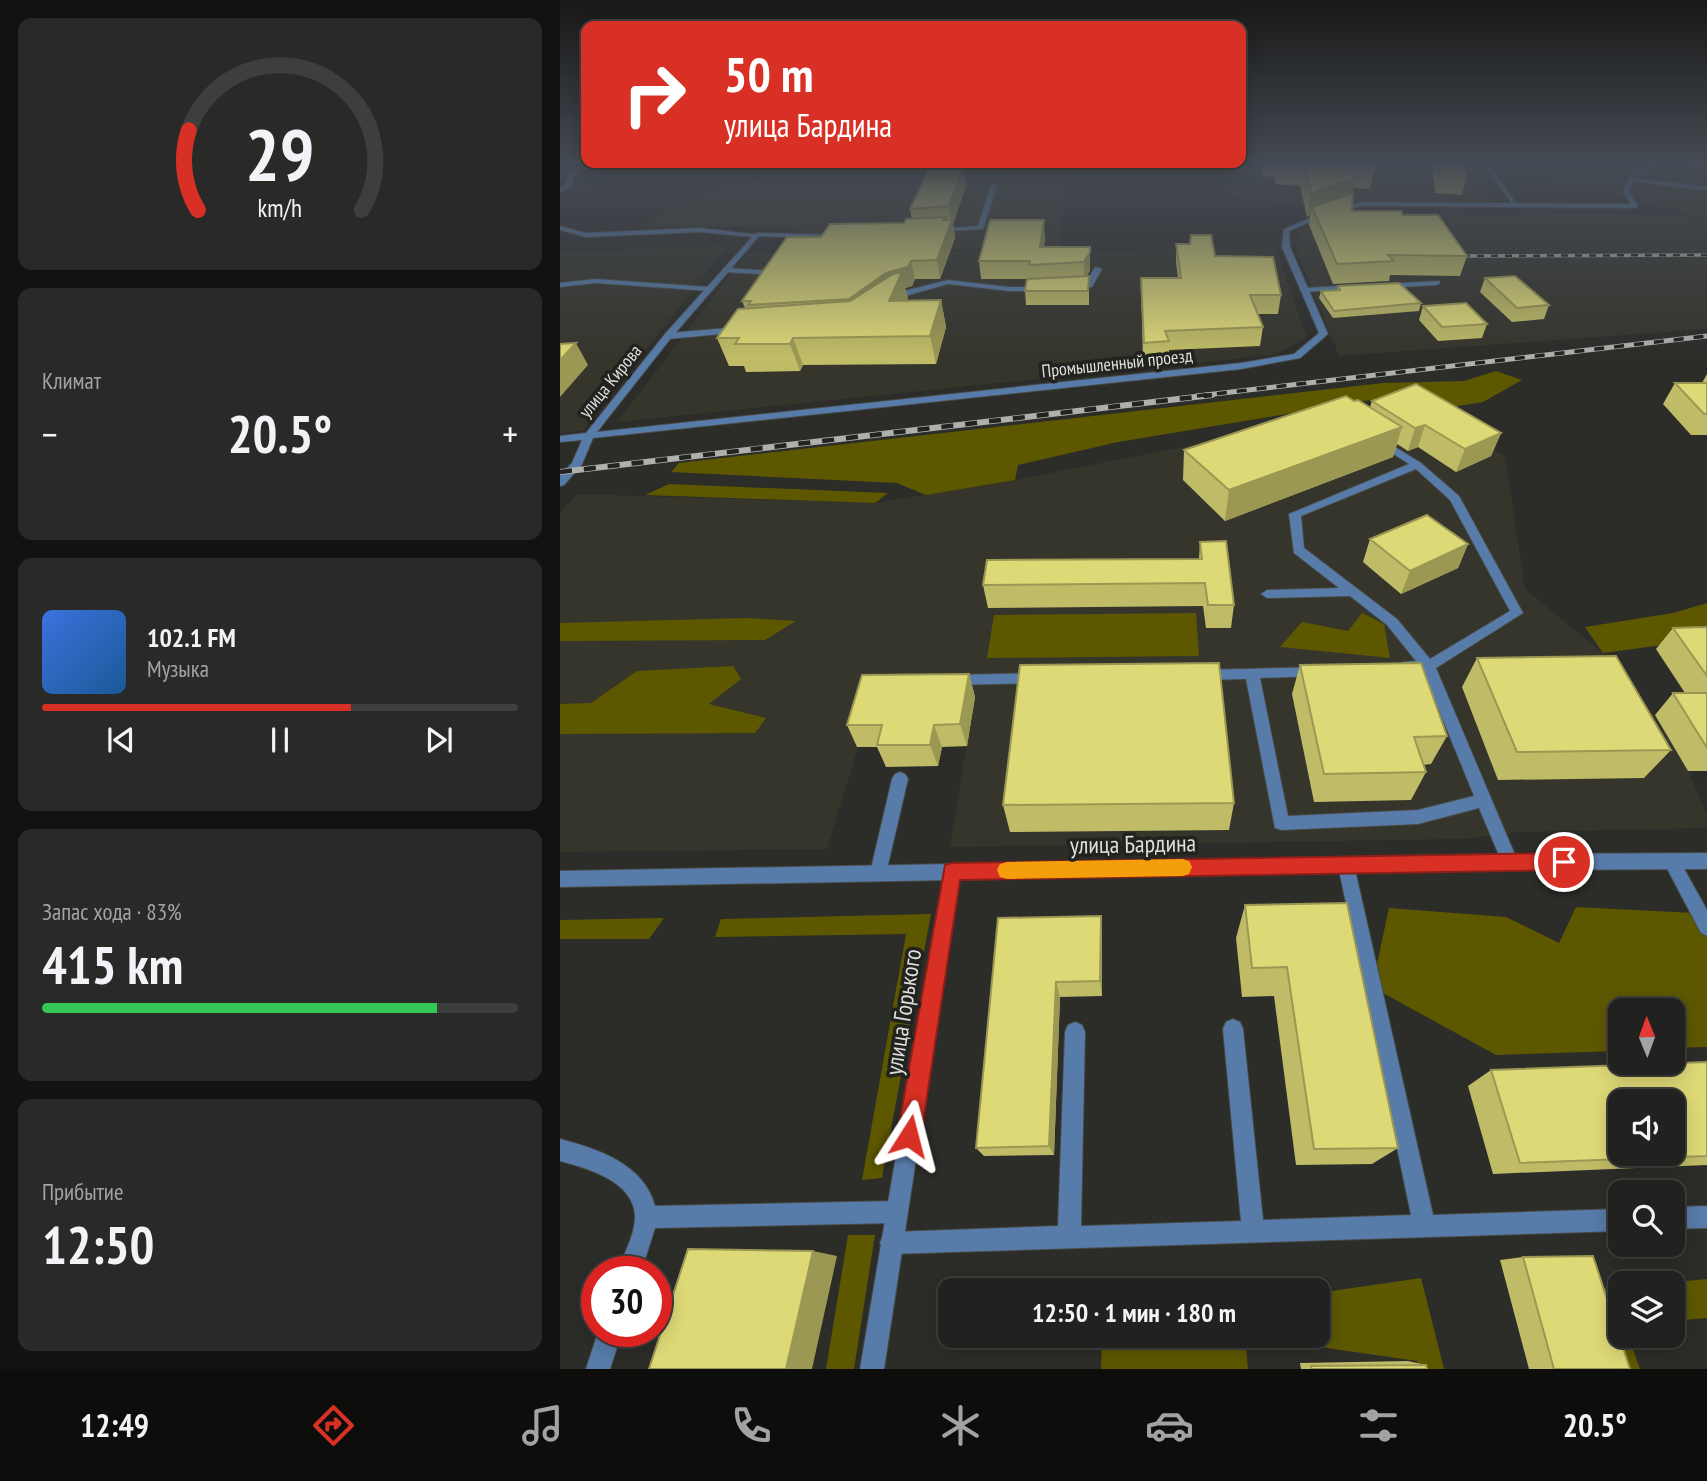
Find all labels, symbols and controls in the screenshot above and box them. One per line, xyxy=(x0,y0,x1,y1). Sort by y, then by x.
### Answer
text: 50 m xyxy=(724,42,813,106)
icon: right xyxy=(609,49,700,140)
text: улица Бардина xyxy=(724,104,892,146)
text: 29 xyxy=(245,106,315,200)
text: km/h xyxy=(258,192,302,224)
street label: улица Кирова xyxy=(574,340,646,422)
street label: Промышленный проезд xyxy=(1040,344,1194,382)
text: Климат xyxy=(42,366,101,395)
text: 20.5° xyxy=(228,400,332,467)
text: − xyxy=(42,409,58,458)
text: + xyxy=(502,409,518,458)
text: 102.1 FM xyxy=(147,621,236,654)
text: Музыка xyxy=(147,654,209,683)
icon: previous xyxy=(102,721,140,759)
icon: pause xyxy=(261,721,299,759)
icon: next xyxy=(420,721,458,759)
street label: улица Бардина xyxy=(1070,827,1196,861)
pin xyxy=(1534,832,1594,892)
icon: arrive xyxy=(1545,843,1583,881)
text: Запас хода · 83% xyxy=(42,897,182,926)
text: 415 km xyxy=(42,931,183,998)
street label: улица Горького xyxy=(878,947,928,1077)
north arrow xyxy=(1608,998,1685,1074)
map controls xyxy=(1608,998,1685,1348)
button: sound xyxy=(1608,1089,1685,1166)
position arrow xyxy=(872,1099,946,1173)
text: Прибытие xyxy=(42,1177,123,1206)
button: search xyxy=(1608,1180,1685,1257)
text: 12:50 xyxy=(42,1211,154,1278)
speed limit sign: 30 xyxy=(581,1256,672,1347)
button: layers xyxy=(1608,1271,1685,1348)
text: 12:50 · 1 мин · 180 m xyxy=(1032,1296,1236,1329)
icon: directions xyxy=(309,1401,358,1450)
icon: music xyxy=(518,1401,567,1450)
icon: phone xyxy=(727,1401,776,1450)
icon: climate xyxy=(936,1401,985,1450)
icon: car xyxy=(1145,1401,1194,1450)
icon: filters xyxy=(1354,1401,1403,1450)
text: 12:49 xyxy=(80,1404,149,1446)
text: 20.5° xyxy=(1563,1404,1627,1446)

